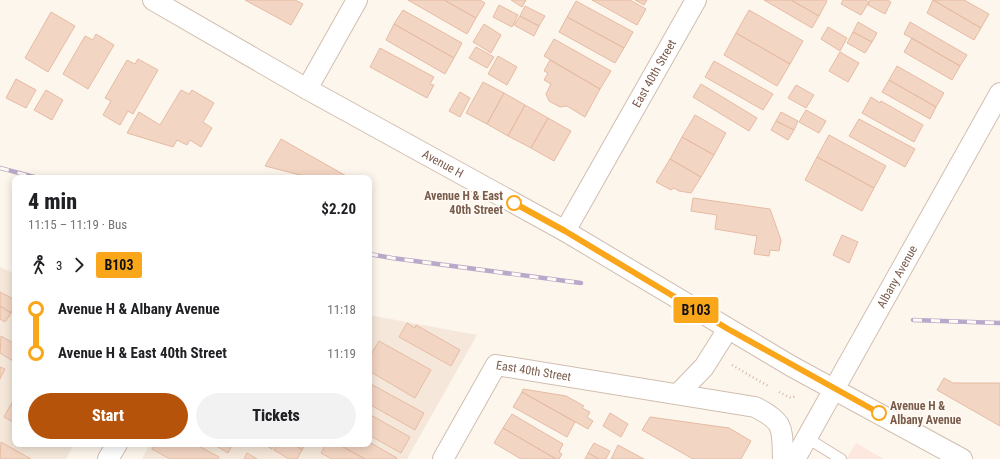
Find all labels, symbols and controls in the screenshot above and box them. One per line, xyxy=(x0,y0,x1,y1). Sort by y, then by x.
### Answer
street label: East 40th Street xyxy=(630,37,679,110)
street label: Avenue H xyxy=(420,147,466,181)
text: 4 min xyxy=(28,189,77,214)
place label: Avenue H & East 40th Street xyxy=(424,189,503,217)
marker: Avenue H & East 40th Street xyxy=(506,195,522,211)
text: $2.20 xyxy=(321,200,356,218)
text: 11:15 – 11:19 · Bus xyxy=(28,217,127,232)
street label: Albany Avenue xyxy=(874,243,920,310)
icon: walk xyxy=(28,254,50,276)
icon: forward xyxy=(68,254,90,276)
text: B103 xyxy=(104,257,134,273)
text: 3 xyxy=(56,258,62,273)
line badge: B103 xyxy=(668,297,724,323)
text: Avenue H & Albany Avenue xyxy=(58,300,220,318)
text: 11:18 xyxy=(327,302,356,317)
text: B103 xyxy=(681,302,711,318)
text: Avenue H & East 40th Street xyxy=(58,344,227,362)
text: 11:19 xyxy=(327,346,356,361)
street label: East 40th Street xyxy=(495,358,573,384)
button: Start xyxy=(28,393,188,439)
button: Tickets xyxy=(196,393,356,439)
place label: Avenue H & Albany Avenue xyxy=(890,399,962,427)
marker: Avenue H & Albany Avenue xyxy=(871,405,887,421)

